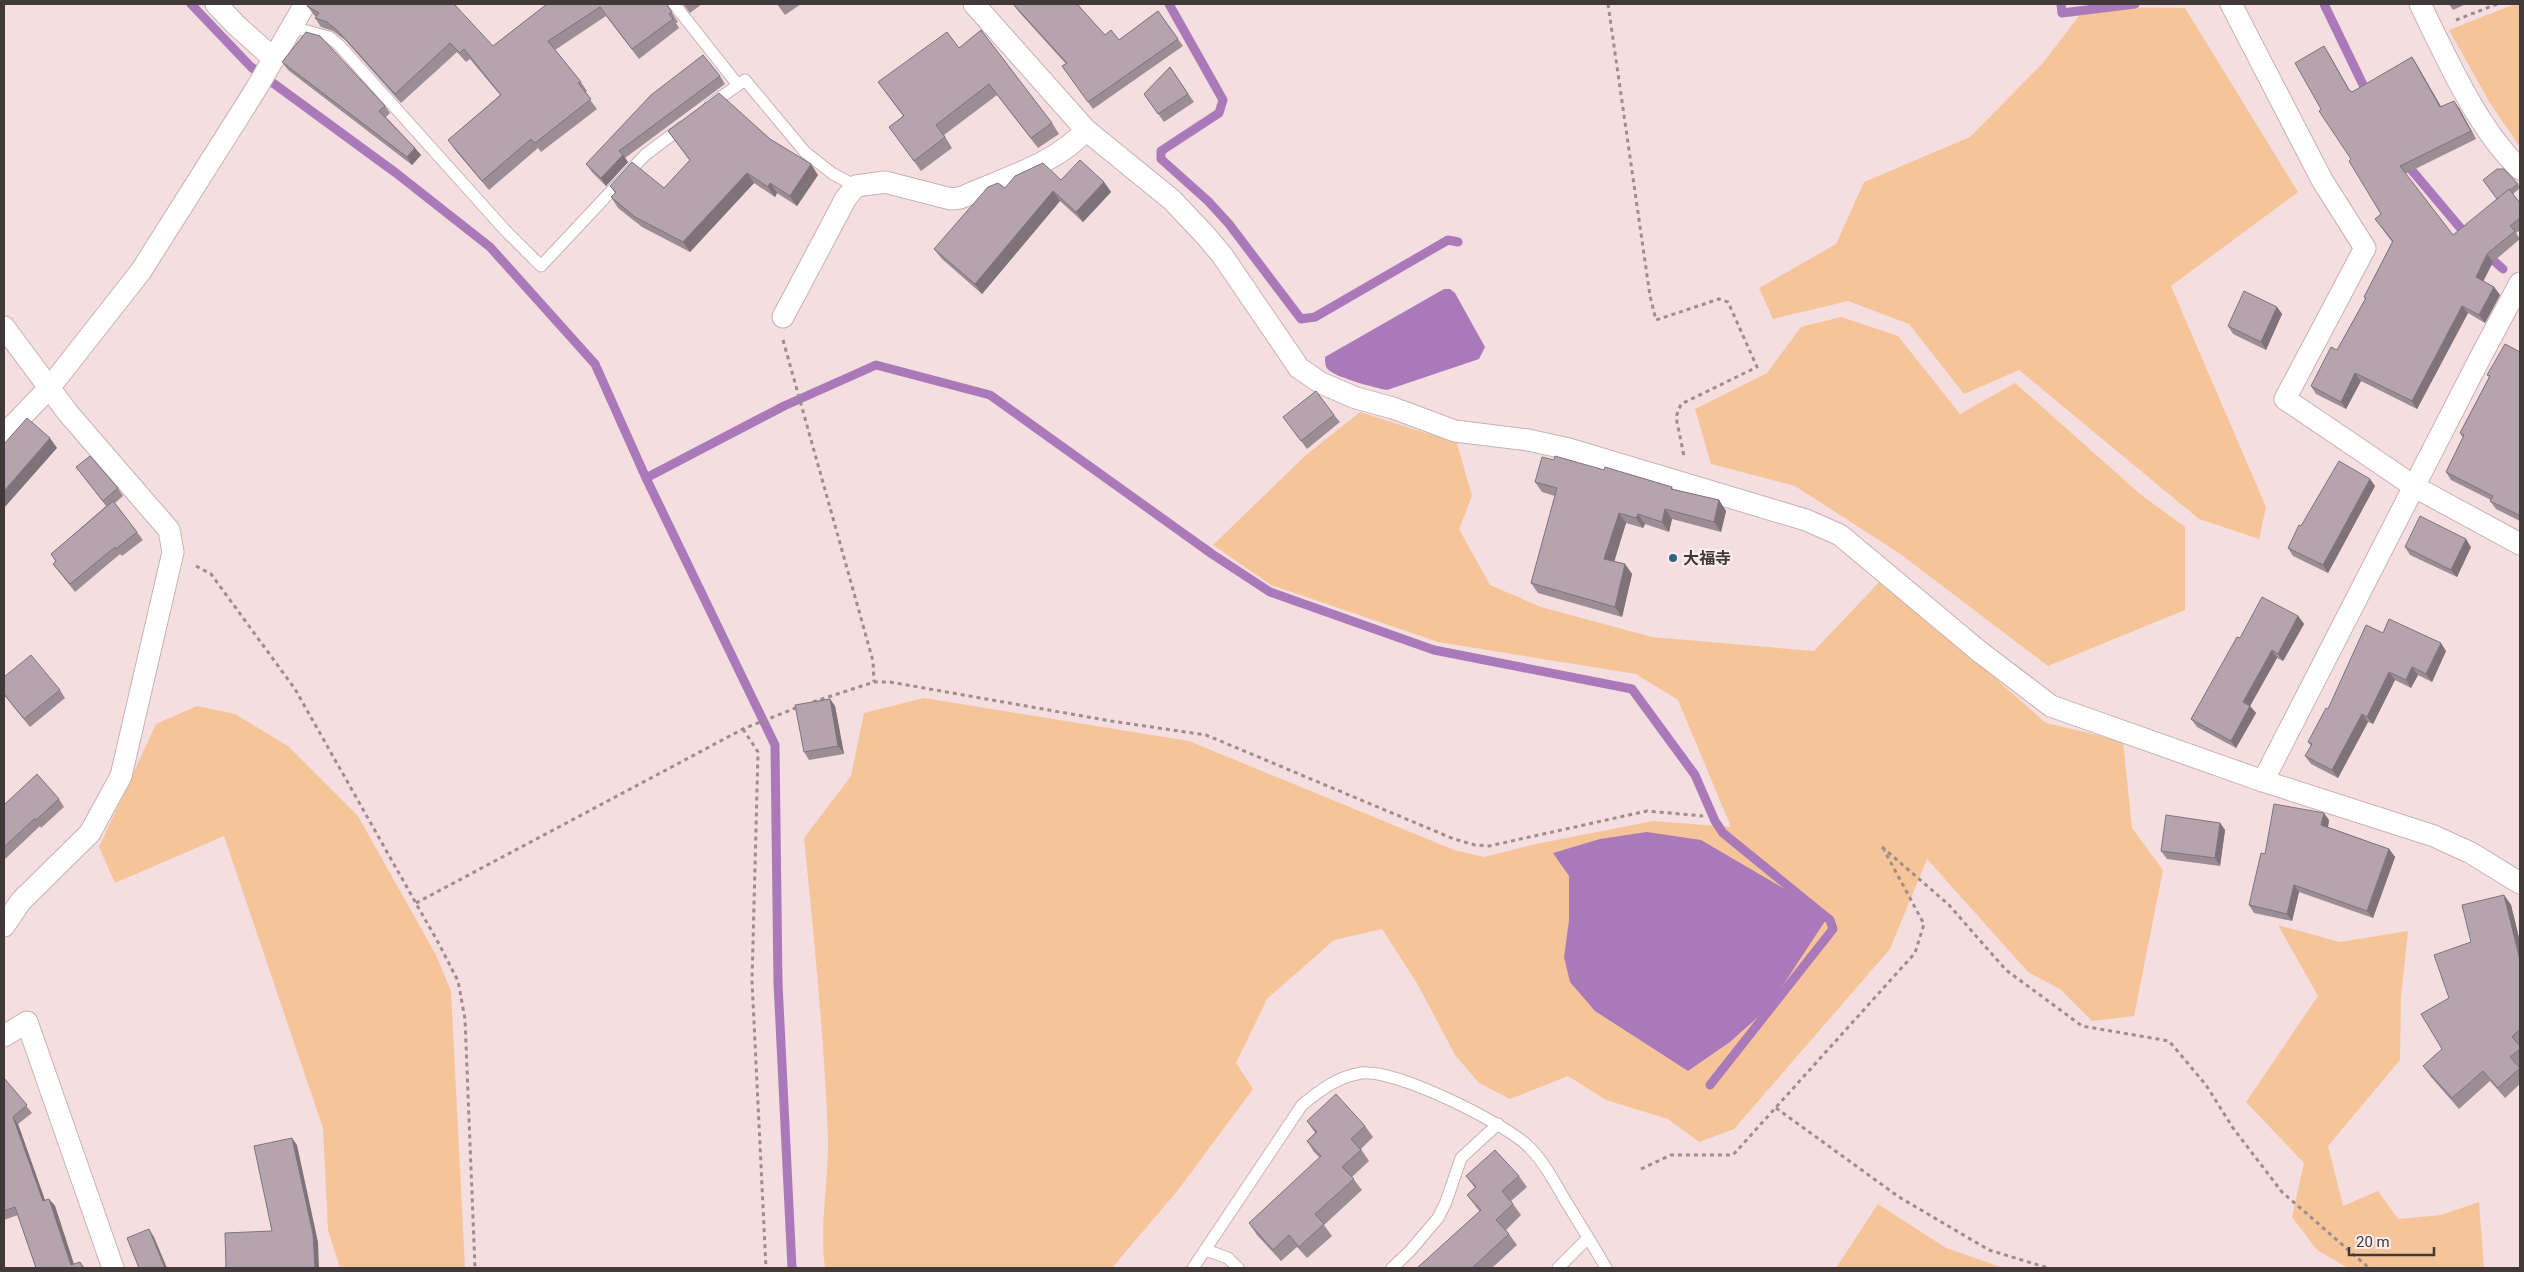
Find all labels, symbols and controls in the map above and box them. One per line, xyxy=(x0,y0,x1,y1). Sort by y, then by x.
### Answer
place label: 大福寺 xyxy=(1683,549,1731,568)
marker: 大福寺 xyxy=(1667,552,1679,564)
scale bar xyxy=(2349,1224,2434,1256)
text: 20 m xyxy=(2356,1233,2390,1251)

